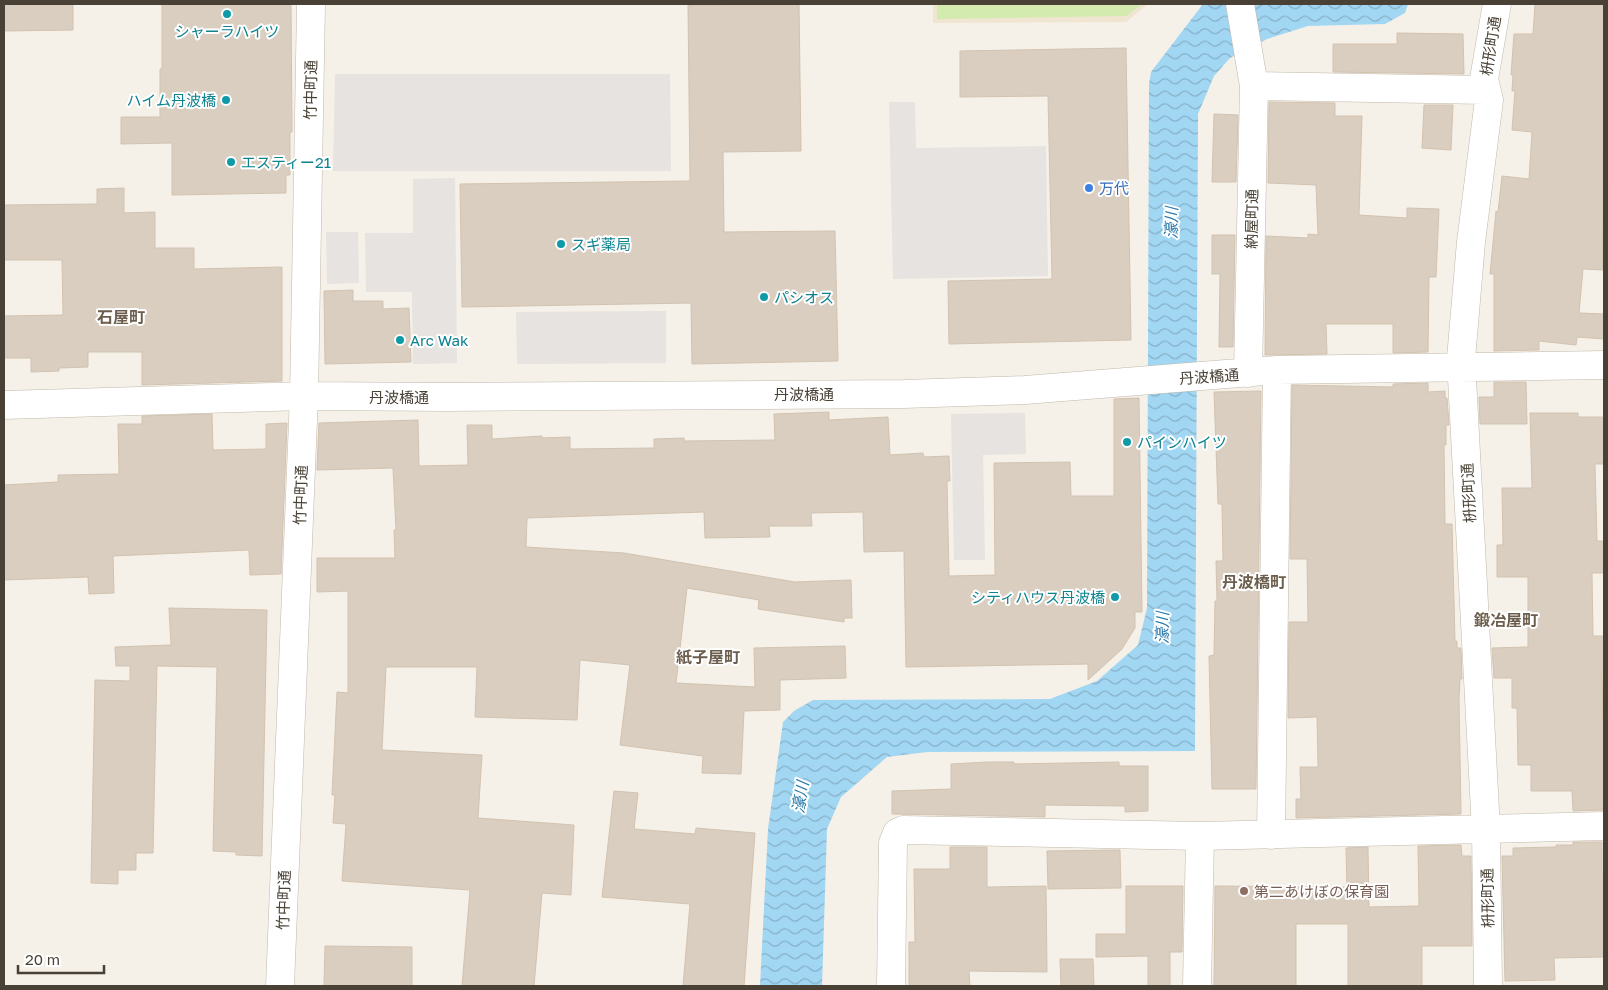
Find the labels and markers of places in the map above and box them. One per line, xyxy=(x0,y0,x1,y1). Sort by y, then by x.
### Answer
marker: シャーラハイツ xyxy=(221,8,233,20)
place label: シャーラハイツ xyxy=(175,22,279,40)
place label: ハイム丹波橋 xyxy=(127,91,216,109)
marker: ハイム丹波橋 xyxy=(220,94,232,106)
place label: エスティー21 xyxy=(241,153,331,171)
marker: エスティー21 xyxy=(225,156,237,168)
place label: 万代 xyxy=(1099,179,1129,197)
marker: 万代 xyxy=(1083,182,1095,194)
place label: スギ薬局 xyxy=(571,235,631,253)
marker: スギ薬局 xyxy=(555,238,567,250)
place label: パシオス xyxy=(774,288,834,306)
marker: パシオス xyxy=(758,291,770,303)
place label: Arc Wak xyxy=(410,331,469,349)
marker: Arc Wak xyxy=(394,334,406,346)
place label: パインハイツ xyxy=(1137,433,1227,451)
marker: パインハイツ xyxy=(1121,436,1133,448)
place label: シティハウス丹波橋 xyxy=(971,588,1105,606)
marker: シティハウス丹波橋 xyxy=(1109,591,1121,603)
place label: 第二あけぼの保育園 xyxy=(1254,882,1389,900)
marker: 第二あけぼの保育園 xyxy=(1238,885,1250,897)

